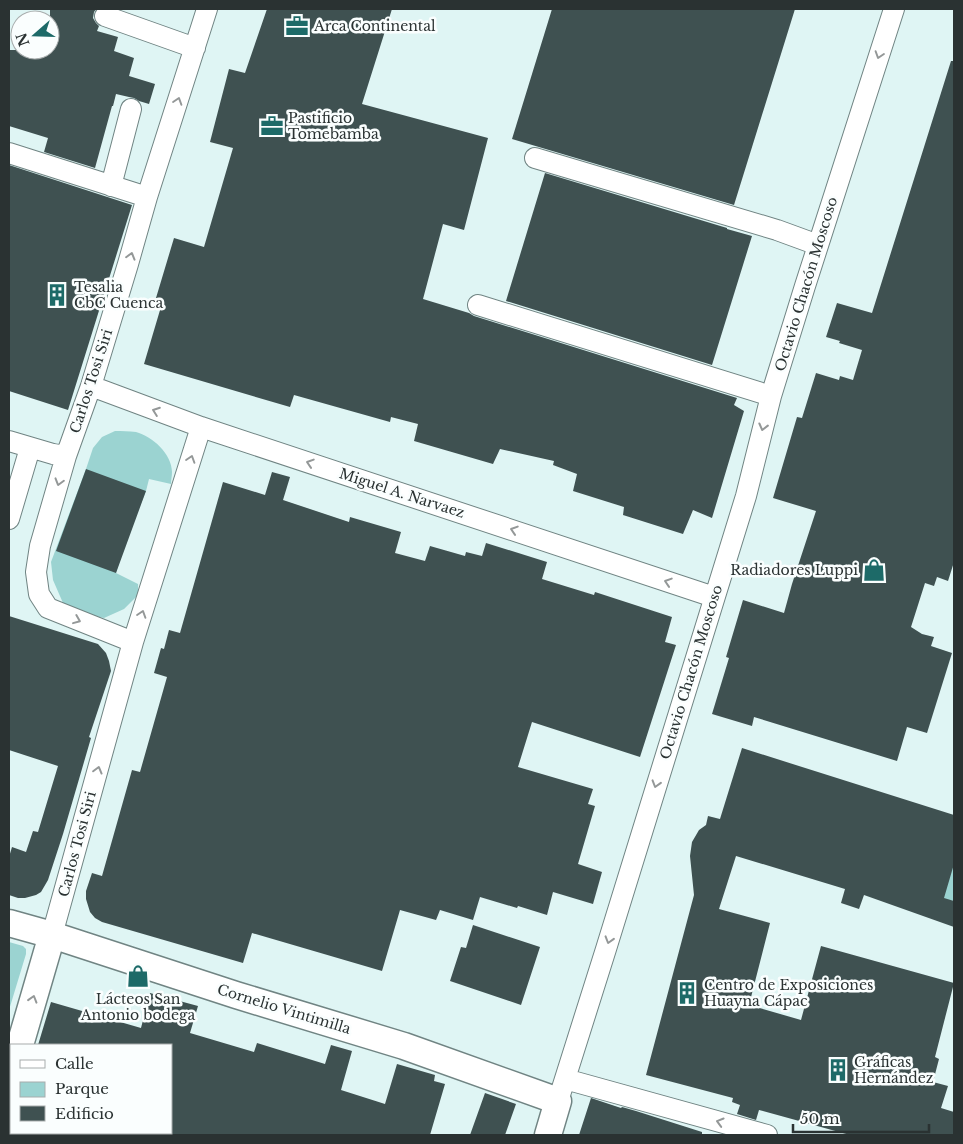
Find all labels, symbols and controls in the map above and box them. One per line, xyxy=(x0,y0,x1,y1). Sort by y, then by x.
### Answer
north arrow xyxy=(10,10,60,60)
office icon: Arca Continental xyxy=(284,13,310,39)
place label: Arca Continental xyxy=(313,17,436,35)
text: N xyxy=(12,30,33,49)
one-way arrow xyxy=(875,50,885,59)
one-way arrow xyxy=(172,97,182,105)
place label: Pastificio Tomebamba xyxy=(288,109,379,143)
office icon: Pastificio Tomebamba xyxy=(259,113,285,139)
street label: Octavio Chacón Moscoso xyxy=(771,195,841,373)
one-way arrow xyxy=(125,252,135,261)
place label: Tesalia CbC Cuenca xyxy=(74,278,163,312)
building icon: Tesalia CbC Cuenca xyxy=(44,282,70,308)
street label: Carlos Tosi Siri xyxy=(66,326,116,435)
one-way arrow xyxy=(152,407,161,417)
one-way arrow xyxy=(759,423,769,431)
one-way arrow xyxy=(185,455,195,463)
one-way arrow xyxy=(306,459,314,469)
street label: Miguel A. Narvaez xyxy=(337,464,467,522)
one-way arrow xyxy=(54,478,64,486)
one-way arrow xyxy=(510,526,518,536)
shop icon: Radiadores Luppi xyxy=(861,557,887,583)
place label: Radiadores Luppi xyxy=(730,561,858,579)
one-way arrow xyxy=(664,577,673,587)
street label: Octavio Chacón Moscoso xyxy=(656,583,726,761)
one-way arrow xyxy=(136,610,146,618)
one-way arrow xyxy=(72,613,81,624)
one-way arrow xyxy=(92,767,102,775)
one-way arrow xyxy=(652,780,662,788)
street label: Carlos Tosi Siri xyxy=(54,789,100,899)
one-way arrow xyxy=(605,935,615,943)
shop icon: Lácteos San Antonio bodega xyxy=(125,963,151,989)
place label: Centro de Exposiciones Huayna Cápac xyxy=(704,976,873,1010)
street label: Cornelio Vintimilla xyxy=(215,980,353,1038)
building icon: Centro de Exposiciones Huayna Cápac xyxy=(674,980,700,1006)
place label: Lácteos San Antonio bodega xyxy=(80,990,195,1024)
one-way arrow xyxy=(28,995,38,1003)
legend xyxy=(10,1044,172,1134)
place label: Gráficas Hernández xyxy=(854,1053,934,1087)
text: Calle xyxy=(55,1054,94,1073)
building icon: Gráficas Hernández xyxy=(825,1057,851,1083)
text: Parque xyxy=(55,1079,109,1098)
scale bar xyxy=(793,1102,929,1134)
text: Edificio xyxy=(55,1104,114,1123)
text: 50 m xyxy=(800,1109,840,1128)
one-way arrow xyxy=(716,1117,724,1128)

